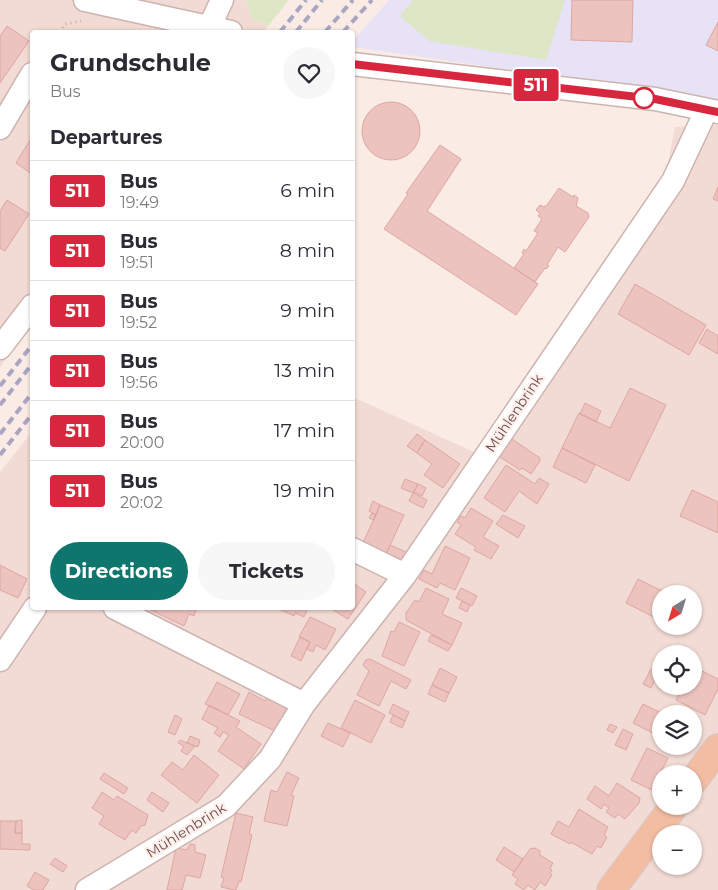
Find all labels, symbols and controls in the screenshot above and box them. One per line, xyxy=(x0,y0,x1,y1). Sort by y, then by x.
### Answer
button: heart xyxy=(283,47,335,99)
text: Grundschule xyxy=(50,48,211,77)
line badge: 511 xyxy=(507,69,565,101)
text: 511 xyxy=(524,74,548,96)
text: Bus xyxy=(50,82,81,101)
unlabelled marker xyxy=(633,87,655,109)
text: Departures xyxy=(50,126,162,149)
text: Bus xyxy=(120,170,158,193)
text: 6 min xyxy=(280,179,335,202)
text: 511 xyxy=(65,180,90,202)
text: 19:49 xyxy=(120,193,159,212)
text: Bus xyxy=(120,230,158,253)
text: 8 min xyxy=(280,239,335,262)
text: 511 xyxy=(65,240,90,262)
text: 19:51 xyxy=(120,253,154,272)
text: Bus xyxy=(120,290,158,313)
text: 9 min xyxy=(280,299,335,322)
text: 511 xyxy=(65,300,90,322)
text: 19:52 xyxy=(120,313,157,332)
text: Bus xyxy=(120,350,158,373)
text: 13 min xyxy=(274,359,335,382)
text: 511 xyxy=(65,360,90,382)
street label: Mühlenbrink xyxy=(481,370,547,456)
text: 19:56 xyxy=(120,373,158,392)
text: Bus xyxy=(120,410,158,433)
text: 17 min xyxy=(274,419,335,442)
text: 511 xyxy=(65,420,90,442)
text: 20:00 xyxy=(120,433,164,452)
text: Bus xyxy=(120,470,158,493)
text: 19 min xyxy=(273,479,335,502)
text: 511 xyxy=(65,480,90,502)
text: 20:02 xyxy=(120,493,163,512)
button: Directions xyxy=(50,542,188,600)
button: Tickets xyxy=(198,542,335,600)
north arrow xyxy=(652,585,702,635)
map controls xyxy=(652,585,702,875)
button: locate xyxy=(652,645,702,695)
button: layers xyxy=(652,705,702,755)
button: + xyxy=(652,765,702,815)
street label: Mühlenbrink xyxy=(143,798,230,862)
button: − xyxy=(652,825,702,875)

